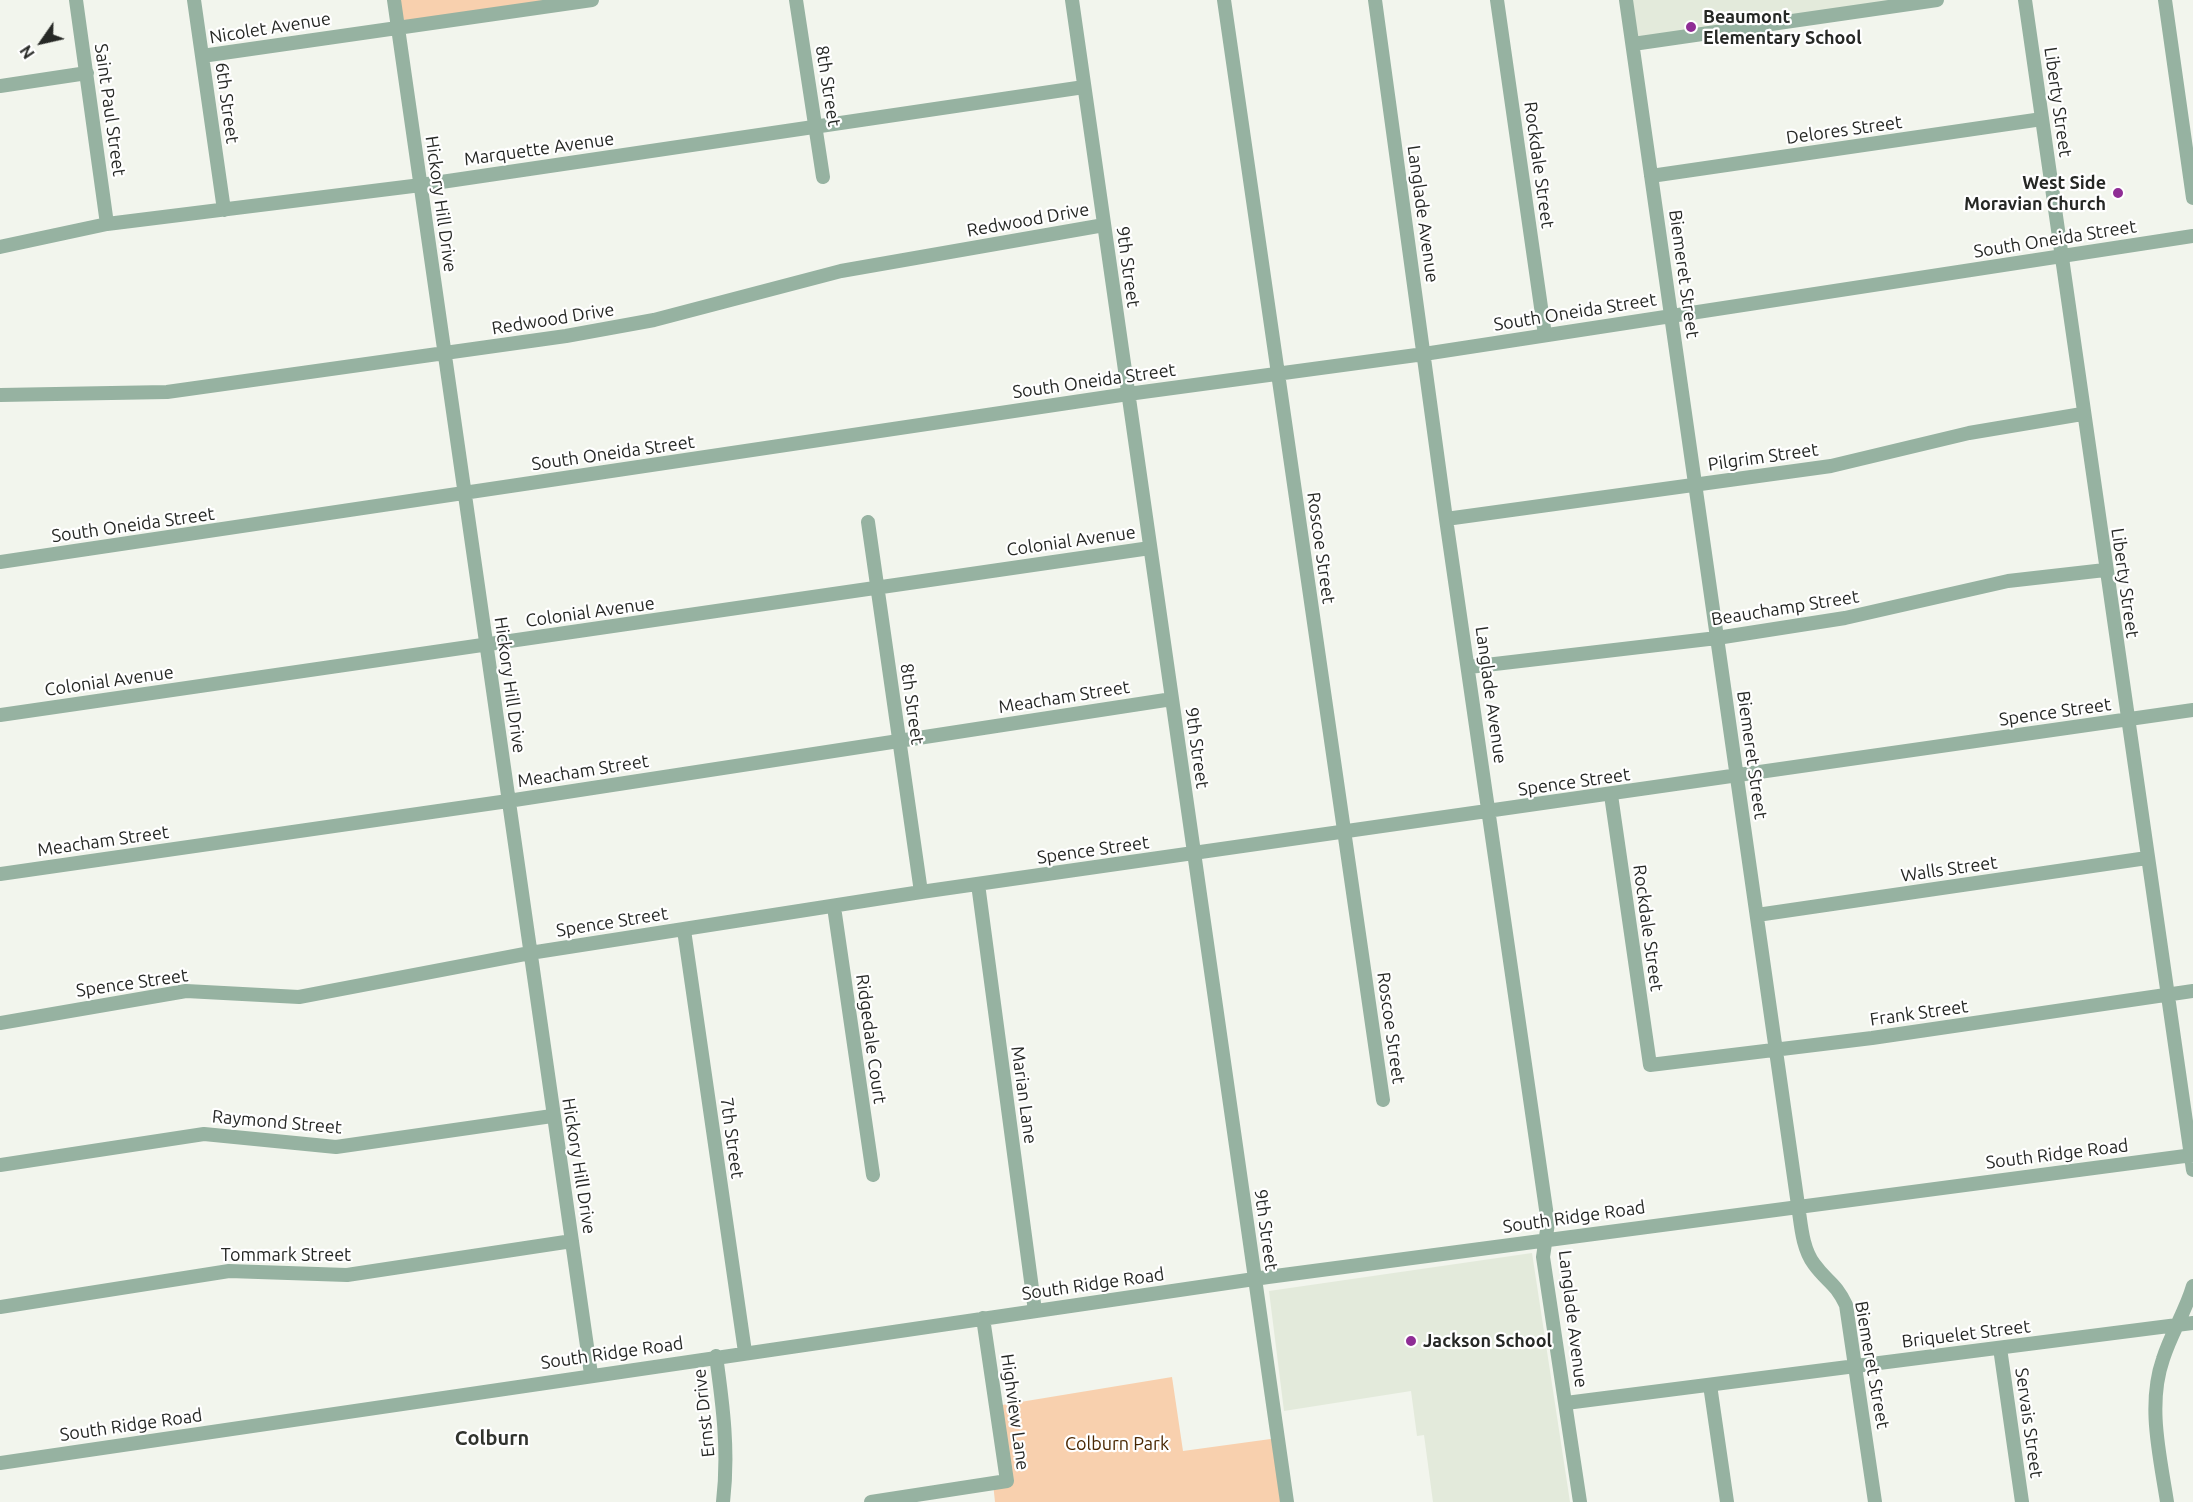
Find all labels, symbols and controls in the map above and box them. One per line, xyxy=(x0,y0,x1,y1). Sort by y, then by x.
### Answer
place label: Beaumont Elementary School xyxy=(1703,6,1862,48)
street label: Nicolet Avenue xyxy=(208,8,332,48)
north arrow xyxy=(12,12,72,72)
marker: Beaumont Elementary School xyxy=(1684,20,1698,34)
text: N xyxy=(16,42,38,62)
street label: Saint Paul Street xyxy=(90,42,130,178)
street label: 8th Street xyxy=(811,44,845,128)
street label: Liberty Street xyxy=(2040,46,2076,158)
street label: 6th Street xyxy=(211,61,243,145)
street label: Rockdale Street xyxy=(1519,100,1559,230)
street label: Delores Street xyxy=(1785,111,1903,149)
street label: Marquette Avenue xyxy=(463,128,615,170)
street label: Hickory Hill Drive xyxy=(421,134,461,274)
street label: Langlade Avenue xyxy=(1403,144,1443,284)
place label: West Side Moravian Church xyxy=(1964,172,2106,214)
marker: West Side Moravian Church xyxy=(2111,186,2125,200)
street label: Redwood Drive xyxy=(965,199,1091,241)
street label: Biemeret Street xyxy=(1664,208,1704,340)
street label: South Oneida Street xyxy=(1972,215,2138,263)
street label: 9th Street xyxy=(1112,225,1144,309)
street label: South Oneida Street xyxy=(1492,288,1658,336)
street label: Redwood Drive xyxy=(490,299,616,339)
street label: South Oneida Street xyxy=(1011,359,1177,403)
street label: South Oneida Street xyxy=(530,431,696,475)
street label: Pilgrim Street xyxy=(1706,439,1820,475)
street label: Roscoe Street xyxy=(1302,491,1340,605)
street label: South Oneida Street xyxy=(50,503,216,547)
street label: Colonial Avenue xyxy=(1005,521,1137,561)
street label: Liberty Street xyxy=(2107,527,2143,639)
street label: Beauchamp Street xyxy=(1710,586,1860,630)
street label: Colonial Avenue xyxy=(524,592,656,632)
street label: Hickory Hill Drive xyxy=(490,615,530,755)
street label: Langlade Avenue xyxy=(1471,625,1511,765)
street label: Colonial Avenue xyxy=(43,661,175,701)
street label: 8th Street xyxy=(896,662,928,746)
street label: Meacham Street xyxy=(997,676,1131,718)
street label: Biemeret Street xyxy=(1732,689,1772,821)
street label: Spence Street xyxy=(1998,693,2112,731)
street label: 9th Street xyxy=(1181,706,1213,790)
street label: Meacham Street xyxy=(516,750,650,792)
street label: Spence Street xyxy=(1517,763,1631,801)
street label: Meacham Street xyxy=(36,821,170,861)
street label: Spence Street xyxy=(1036,831,1150,869)
street label: Walls Street xyxy=(1899,852,1999,886)
street label: Rockdale Street xyxy=(1628,863,1668,993)
street label: Spence Street xyxy=(555,903,669,941)
street label: Spence Street xyxy=(75,964,189,1002)
street label: Roscoe Street xyxy=(1372,971,1410,1085)
street label: Ridgedale Court xyxy=(851,973,891,1105)
street label: Frank Street xyxy=(1868,995,1970,1031)
street label: Marian Lane xyxy=(1006,1045,1042,1145)
street label: Hickory Hill Drive xyxy=(558,1096,600,1236)
street label: 7th Street xyxy=(716,1096,748,1180)
street label: Raymond Street xyxy=(211,1106,343,1138)
street label: South Ridge Road xyxy=(1984,1135,2130,1173)
street label: 9th Street xyxy=(1250,1188,1282,1272)
street label: South Ridge Road xyxy=(1501,1196,1647,1238)
street label: Tommark Street xyxy=(221,1244,351,1266)
street label: Langlade Avenue xyxy=(1554,1249,1592,1389)
street label: South Ridge Road xyxy=(1020,1263,1166,1305)
street label: Biemeret Street xyxy=(1850,1299,1894,1431)
street label: Briquelet Street xyxy=(1900,1315,2032,1353)
place label: Jackson School xyxy=(1423,1330,1552,1352)
street label: South Ridge Road xyxy=(539,1332,685,1374)
marker: Jackson School xyxy=(1404,1334,1418,1348)
street label: Highview Lane xyxy=(996,1352,1034,1472)
street label: Servais Street xyxy=(2011,1366,2047,1480)
street label: Ernst Drive xyxy=(689,1368,719,1458)
street label: South Ridge Road xyxy=(58,1404,204,1446)
district label: Colburn xyxy=(455,1426,529,1450)
park label: Colburn Park xyxy=(1065,1433,1169,1455)

